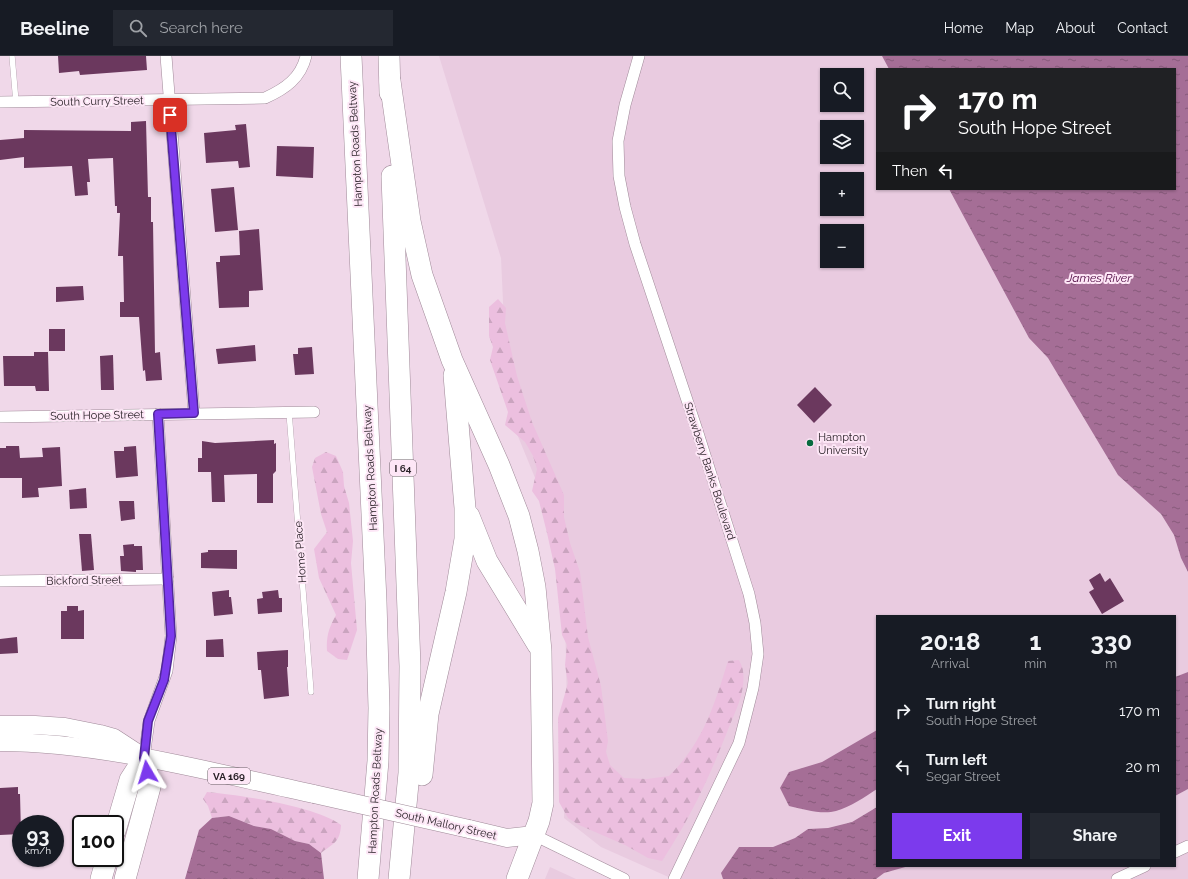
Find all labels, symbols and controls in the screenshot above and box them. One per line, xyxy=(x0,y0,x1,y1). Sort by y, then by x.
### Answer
search box xyxy=(113,10,393,46)
text: Beeline xyxy=(20,17,89,39)
icon: search xyxy=(127,17,149,39)
text: Search here xyxy=(159,19,243,37)
text: Home xyxy=(944,20,983,36)
text: Map xyxy=(1005,20,1034,36)
text: About xyxy=(1056,20,1095,36)
text: Contact xyxy=(1117,20,1168,36)
map controls xyxy=(820,68,864,268)
button: search xyxy=(820,68,864,112)
street label: Hampton Roads Beltway xyxy=(346,81,365,207)
text: 170 m xyxy=(958,83,1038,116)
icon: right xyxy=(892,84,944,136)
street label: South Curry Street xyxy=(50,94,144,109)
pin xyxy=(153,98,187,132)
icon: arrive xyxy=(159,104,181,126)
text: South Hope Street xyxy=(958,117,1111,138)
button: layers xyxy=(820,120,864,164)
icon: left xyxy=(935,160,957,182)
text: Then xyxy=(892,162,927,180)
button: + xyxy=(820,172,864,216)
button: − xyxy=(820,224,864,268)
water label: James River xyxy=(1066,271,1132,285)
street label: Strawberry Banks Boulevard xyxy=(681,401,738,542)
street label: Hampton Roads Beltway xyxy=(361,405,380,531)
street label: South Hope Street xyxy=(50,408,144,423)
place label: Hampton University xyxy=(818,431,868,457)
marker: Hampton University xyxy=(805,438,815,448)
road number: I 64 xyxy=(390,460,416,476)
street label: Home Place xyxy=(292,520,309,583)
street label: Bickford Street xyxy=(46,573,122,588)
text: 20:18 xyxy=(920,627,980,656)
text: 1 xyxy=(1030,627,1041,656)
text: 330 xyxy=(1091,627,1132,656)
text: Arrival xyxy=(931,656,969,671)
text: min xyxy=(1024,656,1047,671)
text: m xyxy=(1105,656,1117,671)
text: Turn right xyxy=(926,695,996,713)
icon: right xyxy=(892,700,914,722)
text: 170 m xyxy=(1119,702,1160,720)
text: South Hope Street xyxy=(926,713,1037,728)
street label: Hampton Roads Beltway xyxy=(366,728,385,854)
position arrow xyxy=(126,751,168,793)
text: Turn left xyxy=(926,751,987,769)
icon: left xyxy=(892,756,914,778)
text: 20 m xyxy=(1125,758,1160,776)
road number: VA 169 xyxy=(208,768,250,784)
text: Segar Street xyxy=(926,769,1000,784)
street label: South Mallory Street xyxy=(394,807,498,843)
button: Exit xyxy=(892,813,1022,859)
button: Share xyxy=(1030,813,1160,859)
speed limit sign: 100 xyxy=(72,815,124,867)
text: 93 xyxy=(27,824,49,848)
text: km/h xyxy=(25,845,51,856)

